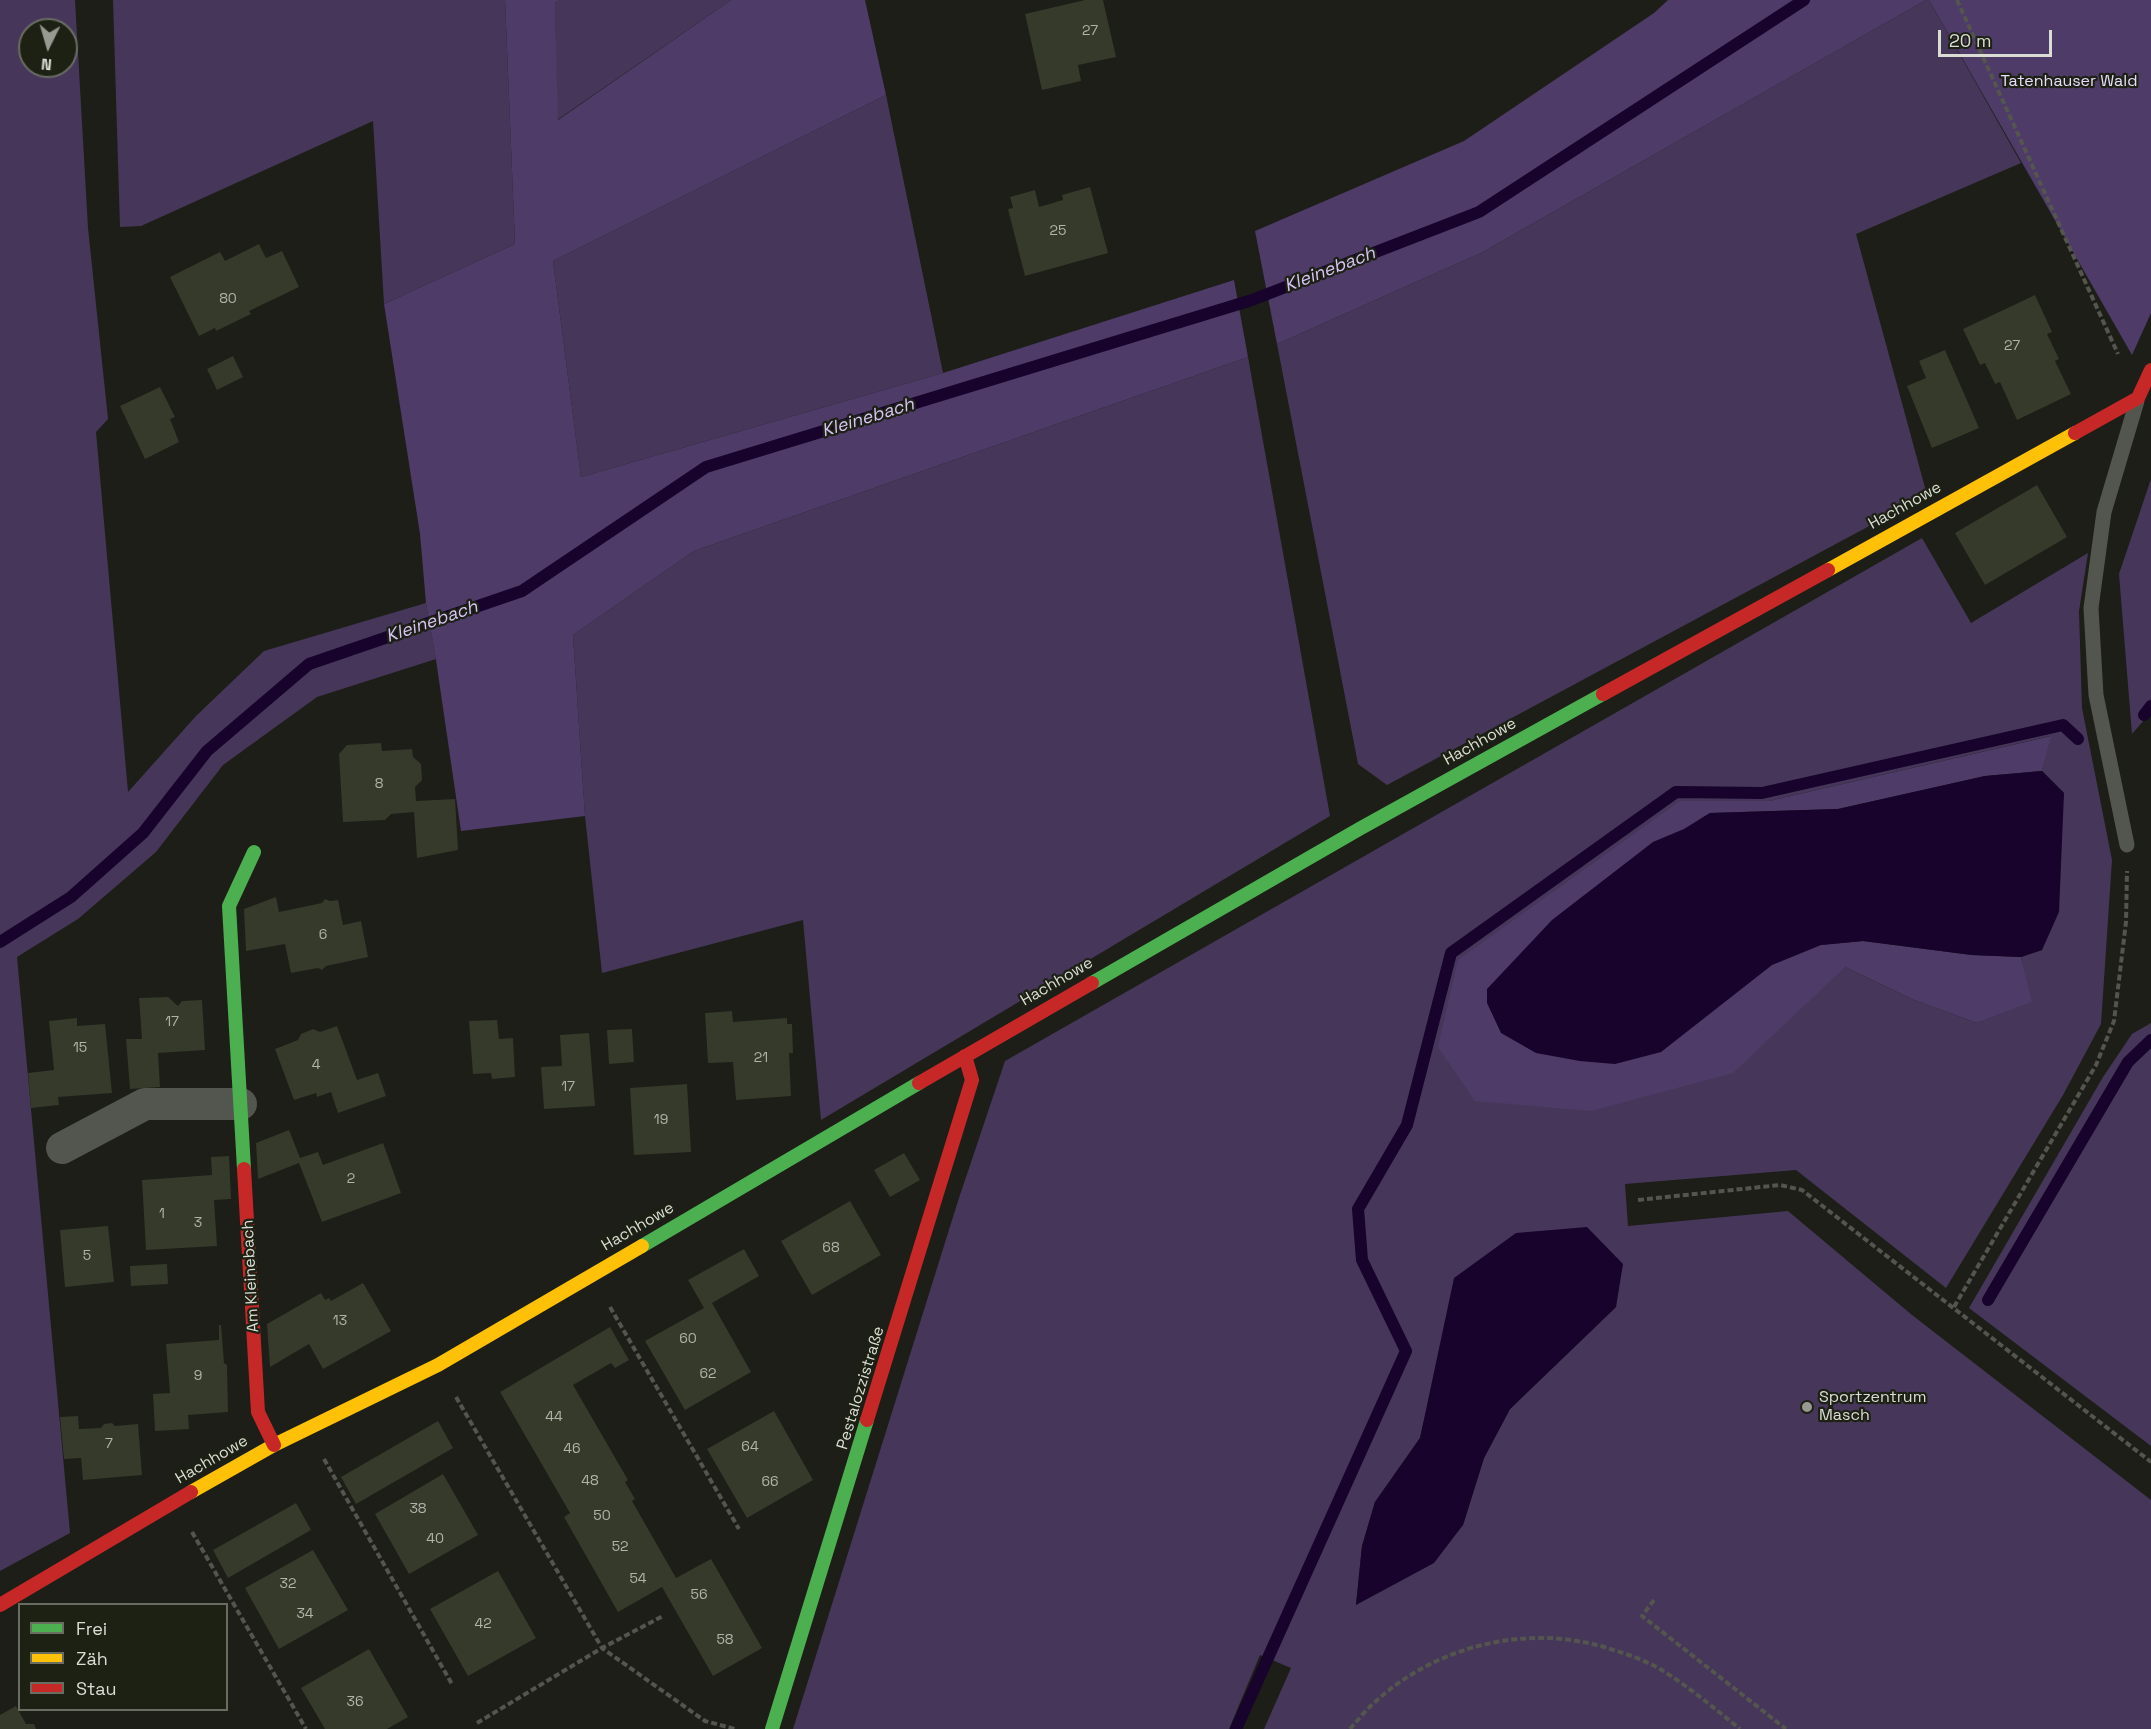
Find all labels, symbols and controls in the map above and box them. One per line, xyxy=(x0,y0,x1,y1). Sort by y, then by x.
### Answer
north arrow xyxy=(18,18,78,78)
scale bar xyxy=(1941,18,2055,56)
house number: 27 xyxy=(1082,23,1098,39)
text: 20 m xyxy=(1949,29,1992,52)
text: N xyxy=(40,54,53,75)
park label: Tatenhauser Wald xyxy=(2001,72,2137,92)
house number: 25 xyxy=(1050,223,1066,239)
water label: Kleinebach xyxy=(1281,243,1379,297)
house number: 80 xyxy=(219,291,237,307)
house number: 27 xyxy=(2004,338,2020,354)
water label: Kleinebach xyxy=(819,394,917,442)
street label: Hachhowe xyxy=(1865,478,1945,534)
water label: Kleinebach xyxy=(383,596,481,648)
street label: Hachhowe xyxy=(1440,714,1520,770)
house number: 8 xyxy=(375,776,383,792)
house number: 6 xyxy=(319,927,327,943)
street label: Hachhowe xyxy=(1017,954,1097,1010)
house number: 17 xyxy=(165,1014,179,1030)
house number: 15 xyxy=(73,1040,87,1056)
house number: 21 xyxy=(754,1050,768,1066)
house number: 4 xyxy=(312,1057,320,1073)
house number: 17 xyxy=(561,1079,575,1095)
house number: 19 xyxy=(654,1112,668,1128)
house number: 2 xyxy=(347,1171,355,1187)
street label: Hachhowe xyxy=(598,1199,678,1255)
house number: 1 xyxy=(159,1206,165,1222)
house number: 3 xyxy=(194,1215,202,1231)
street label: Am Kleinebach xyxy=(238,1219,264,1333)
house number: 68 xyxy=(822,1240,840,1256)
house number: 5 xyxy=(83,1248,91,1264)
house number: 13 xyxy=(333,1313,347,1329)
street label: Pestalozzistraße xyxy=(833,1324,889,1452)
house number: 60 xyxy=(679,1331,697,1347)
house number: 62 xyxy=(700,1366,716,1382)
house number: 9 xyxy=(194,1368,202,1384)
place label: Sportzentrum Masch xyxy=(1819,1388,1926,1426)
marker: Sportzentrum Masch xyxy=(1800,1400,1814,1414)
house number: 44 xyxy=(545,1409,563,1425)
street label: Hachhowe xyxy=(172,1432,252,1488)
house number: 7 xyxy=(105,1436,113,1452)
house number: 64 xyxy=(741,1439,759,1455)
house number: 46 xyxy=(563,1441,581,1457)
house number: 48 xyxy=(581,1473,599,1489)
house number: 66 xyxy=(761,1474,779,1490)
house number: 38 xyxy=(409,1501,427,1517)
house number: 50 xyxy=(593,1508,611,1524)
house number: 40 xyxy=(426,1531,444,1547)
house number: 52 xyxy=(612,1539,628,1555)
house number: 54 xyxy=(629,1571,647,1587)
house number: 32 xyxy=(280,1576,296,1592)
house number: 56 xyxy=(691,1587,707,1603)
legend xyxy=(18,1603,228,1711)
house number: 34 xyxy=(296,1606,314,1622)
house number: 42 xyxy=(474,1616,492,1632)
text: Frei xyxy=(76,1617,107,1640)
house number: 58 xyxy=(716,1632,734,1648)
text: Zäh xyxy=(76,1647,108,1670)
text: Stau xyxy=(76,1677,116,1700)
house number: 36 xyxy=(346,1694,364,1710)

